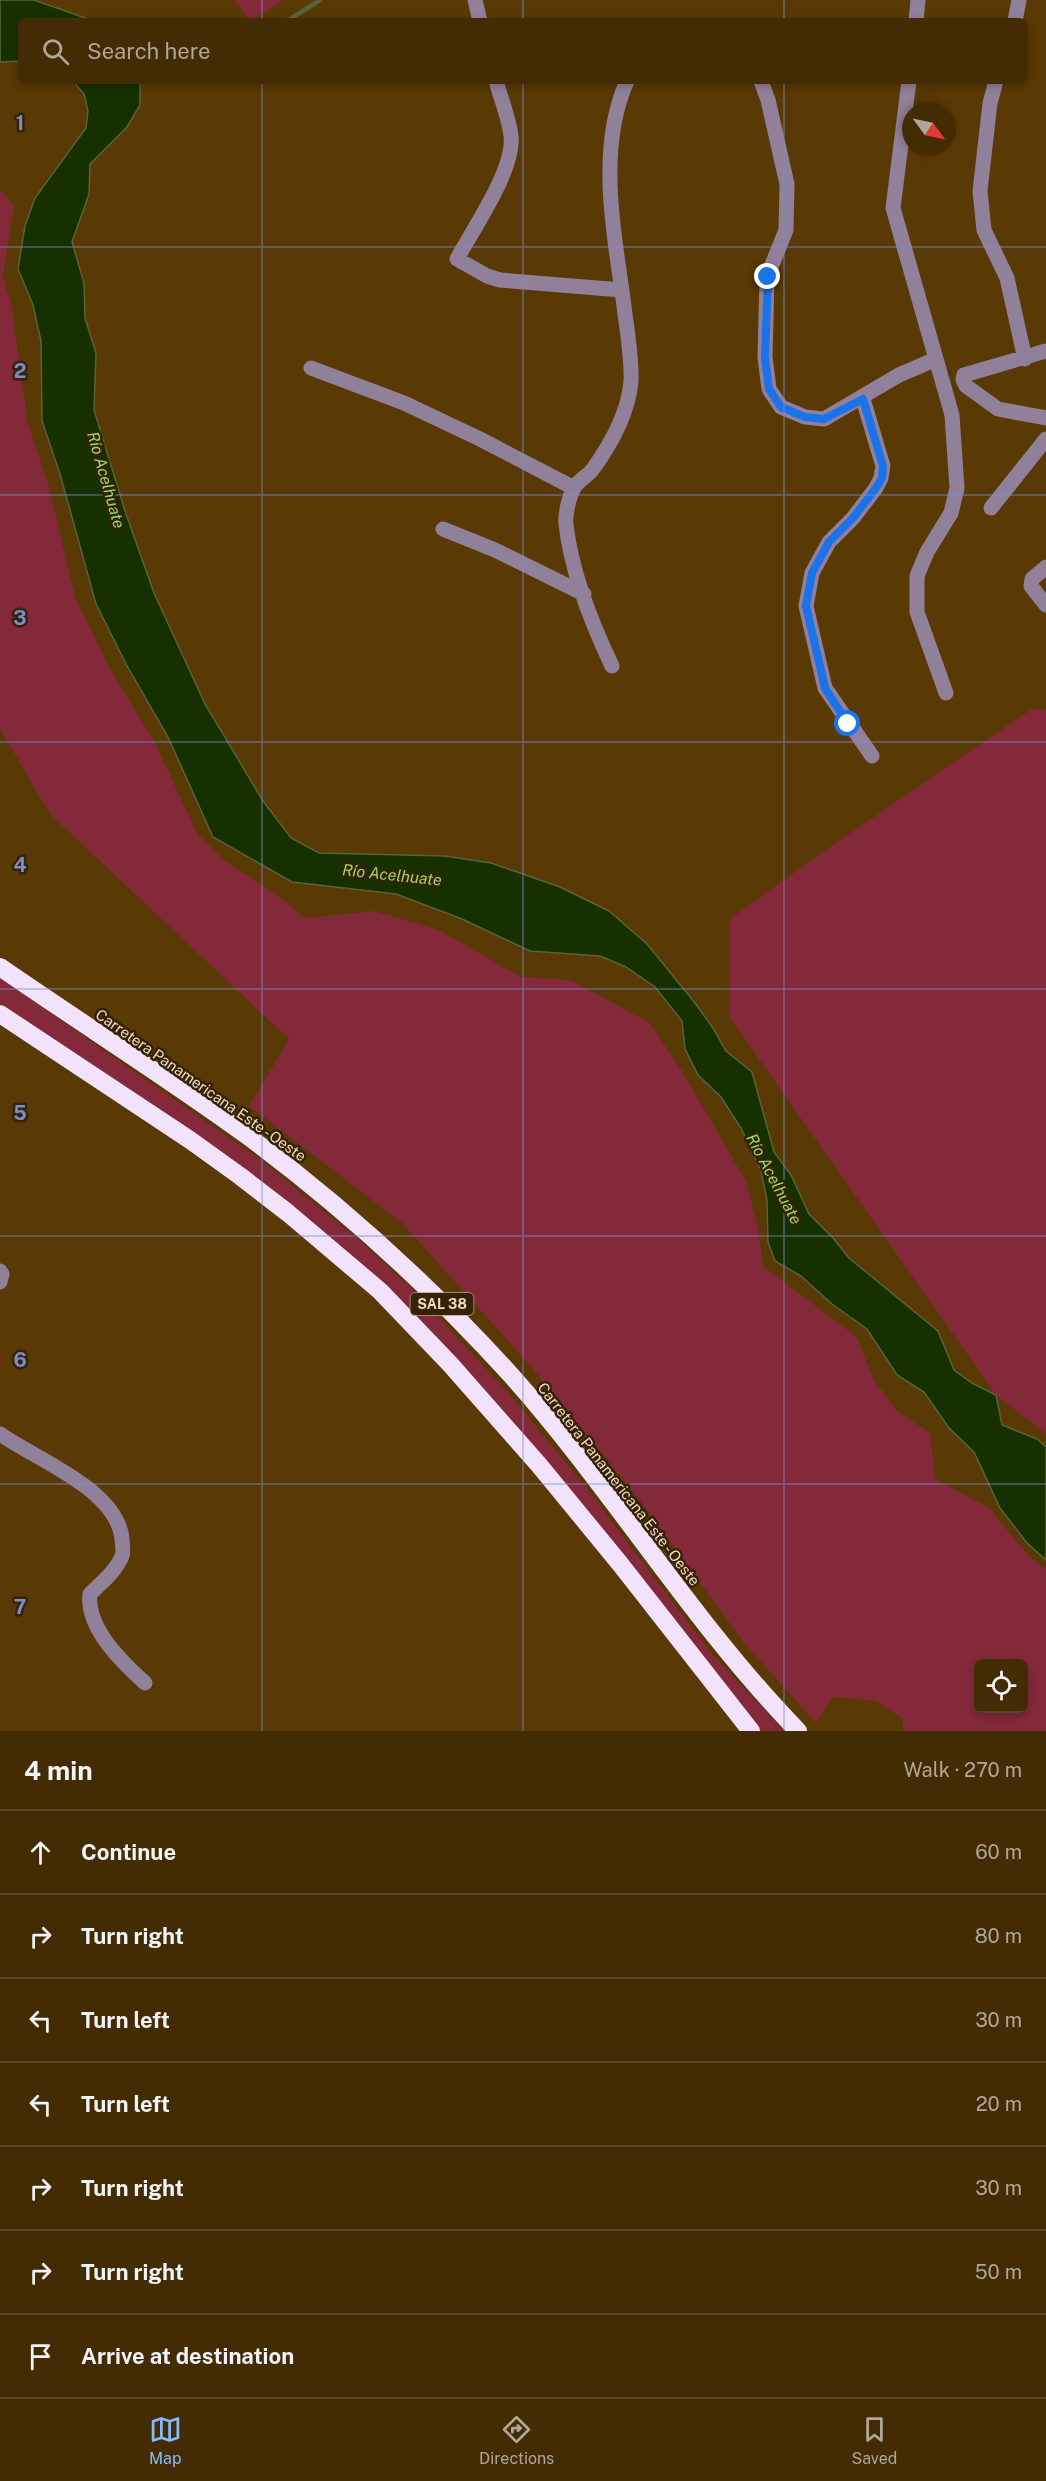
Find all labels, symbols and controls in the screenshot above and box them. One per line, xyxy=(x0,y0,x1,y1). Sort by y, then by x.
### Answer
search box xyxy=(18,18,1028,84)
icon: search xyxy=(39,35,72,68)
text: Search here xyxy=(87,38,211,64)
north arrow xyxy=(902,102,956,156)
text: 1 xyxy=(16,111,24,135)
route end xyxy=(754,263,780,289)
text: 2 xyxy=(14,359,26,383)
water label: Río Acelhuate xyxy=(83,429,129,531)
text: 3 xyxy=(13,606,27,630)
route start xyxy=(834,710,860,736)
text: 4 xyxy=(13,853,27,877)
water label: Río Acelhuate xyxy=(341,860,443,890)
street label: Carretera Panamericana Este - Oeste xyxy=(93,1006,309,1164)
text: 5 xyxy=(13,1101,27,1125)
water label: Río Acelhuate xyxy=(742,1130,806,1228)
road number: SAL 38 xyxy=(410,1293,474,1315)
text: 6 xyxy=(13,1348,27,1372)
street label: Carretera Panamericana Este - Oeste xyxy=(534,1379,704,1589)
text: 7 xyxy=(14,1595,26,1619)
map controls xyxy=(974,1659,1028,1713)
button: locate xyxy=(974,1659,1028,1713)
text: 4 min xyxy=(24,1755,93,1786)
text: Walk · 270 m xyxy=(903,1758,1022,1782)
icon: ahead xyxy=(24,1836,57,1869)
text: Continue xyxy=(81,1839,176,1865)
text: 60 m xyxy=(975,1840,1022,1864)
icon: right xyxy=(24,1920,57,1953)
text: Turn right xyxy=(81,1923,184,1949)
text: 80 m xyxy=(975,1924,1022,1948)
icon: left xyxy=(24,2004,57,2037)
text: Turn left xyxy=(81,2007,170,2033)
text: 30 m xyxy=(975,2008,1022,2032)
icon: left xyxy=(24,2088,57,2121)
text: Turn left xyxy=(81,2091,170,2117)
text: 20 m xyxy=(976,2092,1022,2116)
icon: right xyxy=(24,2172,57,2205)
text: Turn right xyxy=(81,2175,184,2201)
text: 30 m xyxy=(975,2176,1022,2200)
icon: right xyxy=(24,2256,57,2289)
text: Turn right xyxy=(81,2259,184,2285)
text: 50 m xyxy=(975,2260,1022,2284)
icon: arrive xyxy=(24,2340,57,2373)
text: Arrive at destination xyxy=(81,2343,294,2369)
tab: Map xyxy=(149,2413,182,2468)
tab: Directions xyxy=(479,2413,554,2468)
tab: Saved xyxy=(852,2413,897,2468)

